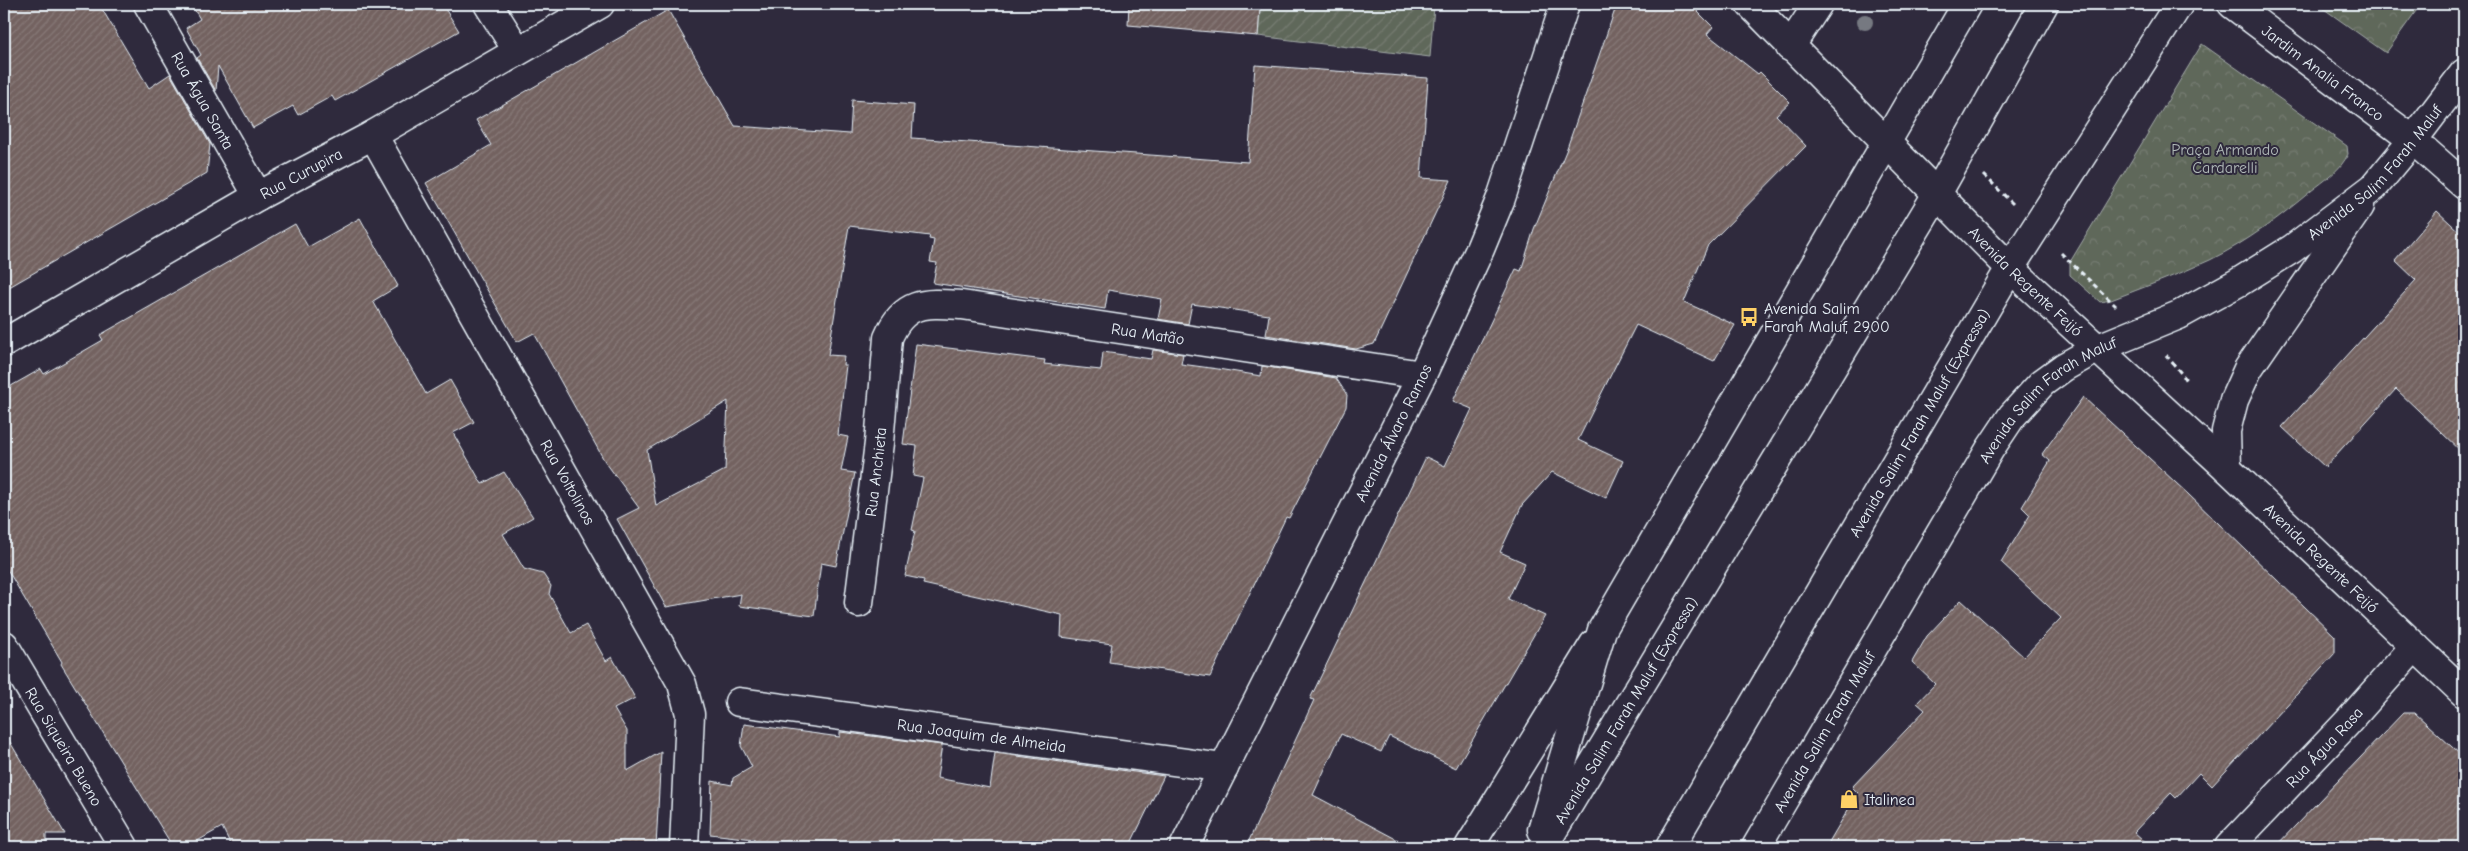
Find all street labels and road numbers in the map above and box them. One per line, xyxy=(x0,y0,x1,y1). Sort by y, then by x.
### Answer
street label: Jardim Analia Franco xyxy=(2258,22,2387,125)
street label: Rua Água Santa xyxy=(167,49,237,153)
street label: Avenida Salim Farah Maluf xyxy=(2304,101,2447,244)
street label: Rua Curupira xyxy=(257,145,345,203)
street label: Avenida Regente Feijó xyxy=(1964,223,2086,340)
street label: Avenida Salim Farah Maluf (Expressa) xyxy=(1846,306,1994,541)
street label: Rua Matão xyxy=(1110,320,1186,349)
street label: Avenida Salim Farah Maluf xyxy=(1976,333,2121,467)
street label: Avenida Álvaro Ramos xyxy=(1352,361,1436,505)
street label: Rua Anchieta xyxy=(862,427,890,518)
street label: Rua Voltolinos xyxy=(536,437,599,528)
street label: Avenida Regente Feijó xyxy=(2260,500,2382,617)
street label: Avenida Salim Farah Maluf (Expressa) xyxy=(1551,594,1702,827)
street label: Avenida Salim Farah Maluf xyxy=(1770,647,1880,816)
street label: Rua Siqueira Bueno xyxy=(21,684,106,810)
street label: Rua Água Rasa xyxy=(2283,704,2367,791)
street label: Rua Joaquim de Almeida xyxy=(896,716,1067,756)

